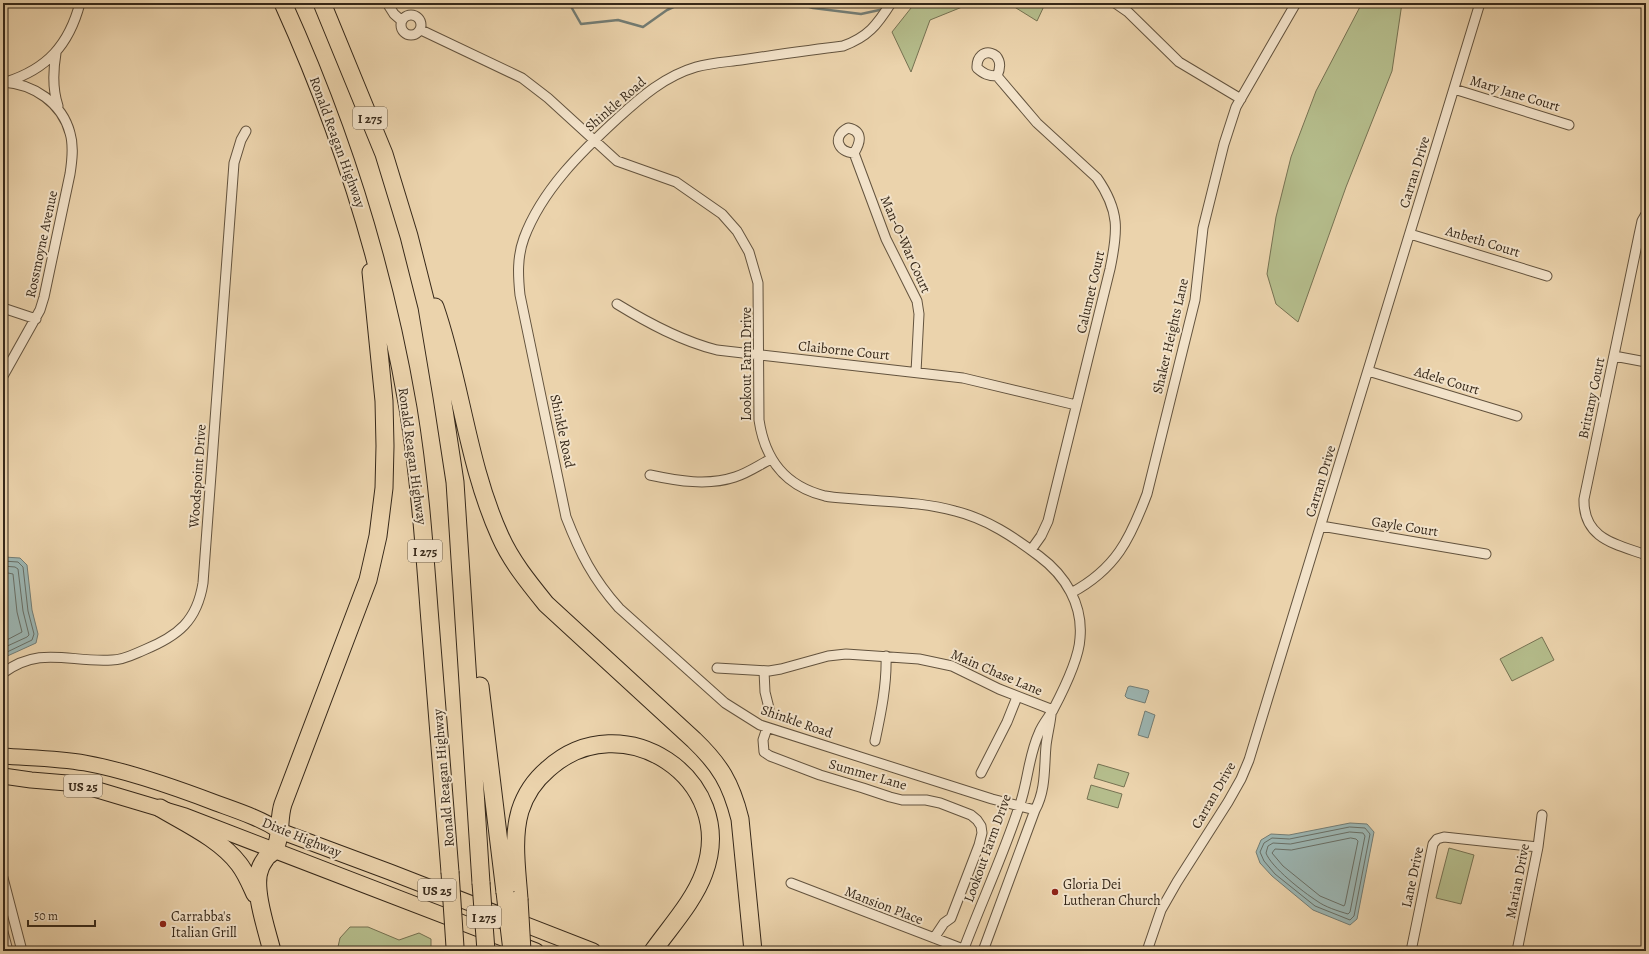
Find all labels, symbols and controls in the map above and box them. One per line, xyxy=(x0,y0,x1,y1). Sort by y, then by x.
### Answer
street label: Mary Jane Court xyxy=(1467,71,1563,116)
street label: Shinkle Road xyxy=(581,72,650,136)
street label: Ronald Reagan Highway xyxy=(305,74,370,211)
road number: I 275 xyxy=(353,107,387,129)
street label: Carran Drive xyxy=(1395,134,1434,210)
street label: Rossmoyne Avenue xyxy=(21,189,62,300)
street label: Man-O-War Court xyxy=(876,192,936,296)
street label: Anbeth Court xyxy=(1442,221,1523,262)
street label: Calumet Court xyxy=(1072,248,1109,335)
street label: Shaker Heights Lane xyxy=(1148,277,1193,396)
street label: Lookout Farm Drive xyxy=(737,307,756,421)
street label: Claiborne Court xyxy=(797,336,891,365)
street label: Brittany Court xyxy=(1574,355,1609,441)
street label: Adele Court xyxy=(1411,361,1482,400)
street label: Ronald Reagan Highway xyxy=(393,386,432,527)
street label: Shinkle Road xyxy=(545,392,580,470)
street label: Woodspoint Drive xyxy=(184,424,211,530)
street label: Carran Drive xyxy=(1301,443,1340,519)
street label: Gayle Court xyxy=(1370,512,1440,541)
road number: I 275 xyxy=(408,540,442,562)
street label: Main Chase Lane xyxy=(948,645,1045,700)
street label: Shinkle Road xyxy=(758,700,836,743)
street label: Ronald Reagan Highway xyxy=(428,707,459,848)
street label: Summer Lane xyxy=(827,754,909,795)
street label: Carran Drive xyxy=(1187,758,1240,832)
road number: US 25 xyxy=(64,775,102,797)
street label: Lookout Farm Drive xyxy=(959,791,1016,905)
street label: Dixie Highway xyxy=(259,813,345,862)
street label: Marian Drive xyxy=(1501,842,1534,920)
street label: Lane Drive xyxy=(1397,845,1428,909)
place label: Gloria Dei Lutheran Church xyxy=(1063,875,1161,910)
road number: US 25 xyxy=(418,879,456,901)
street label: Mansion Place xyxy=(842,882,926,929)
marker: Gloria Dei Lutheran Church xyxy=(1050,887,1060,897)
scale bar xyxy=(28,902,95,928)
road number: I 275 xyxy=(467,906,501,928)
place label: Carrabba's Italian Grill xyxy=(171,907,237,942)
text: 50 m xyxy=(34,908,58,924)
marker: Carrabba's Italian Grill xyxy=(158,919,168,929)

